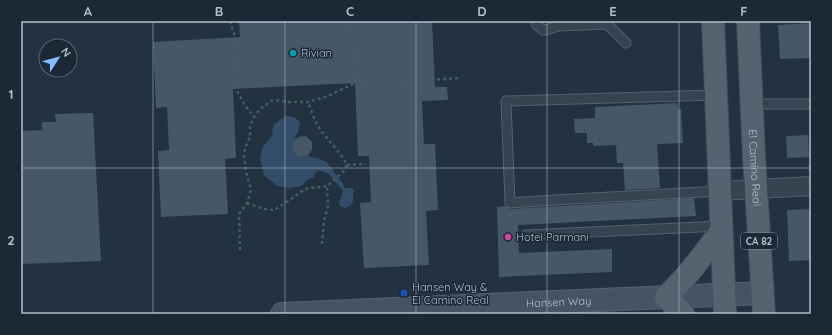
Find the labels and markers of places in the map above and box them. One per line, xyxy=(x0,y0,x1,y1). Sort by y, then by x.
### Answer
place label: Rivian xyxy=(301,46,332,60)
marker: Rivian xyxy=(288,48,298,58)
place label: Hotel Parmani xyxy=(516,230,589,244)
marker: Hotel Parmani xyxy=(503,232,513,242)
place label: Hansen Way & El Camino Real xyxy=(412,280,489,307)
marker: Hansen Way & El Camino Real xyxy=(399,288,409,298)

